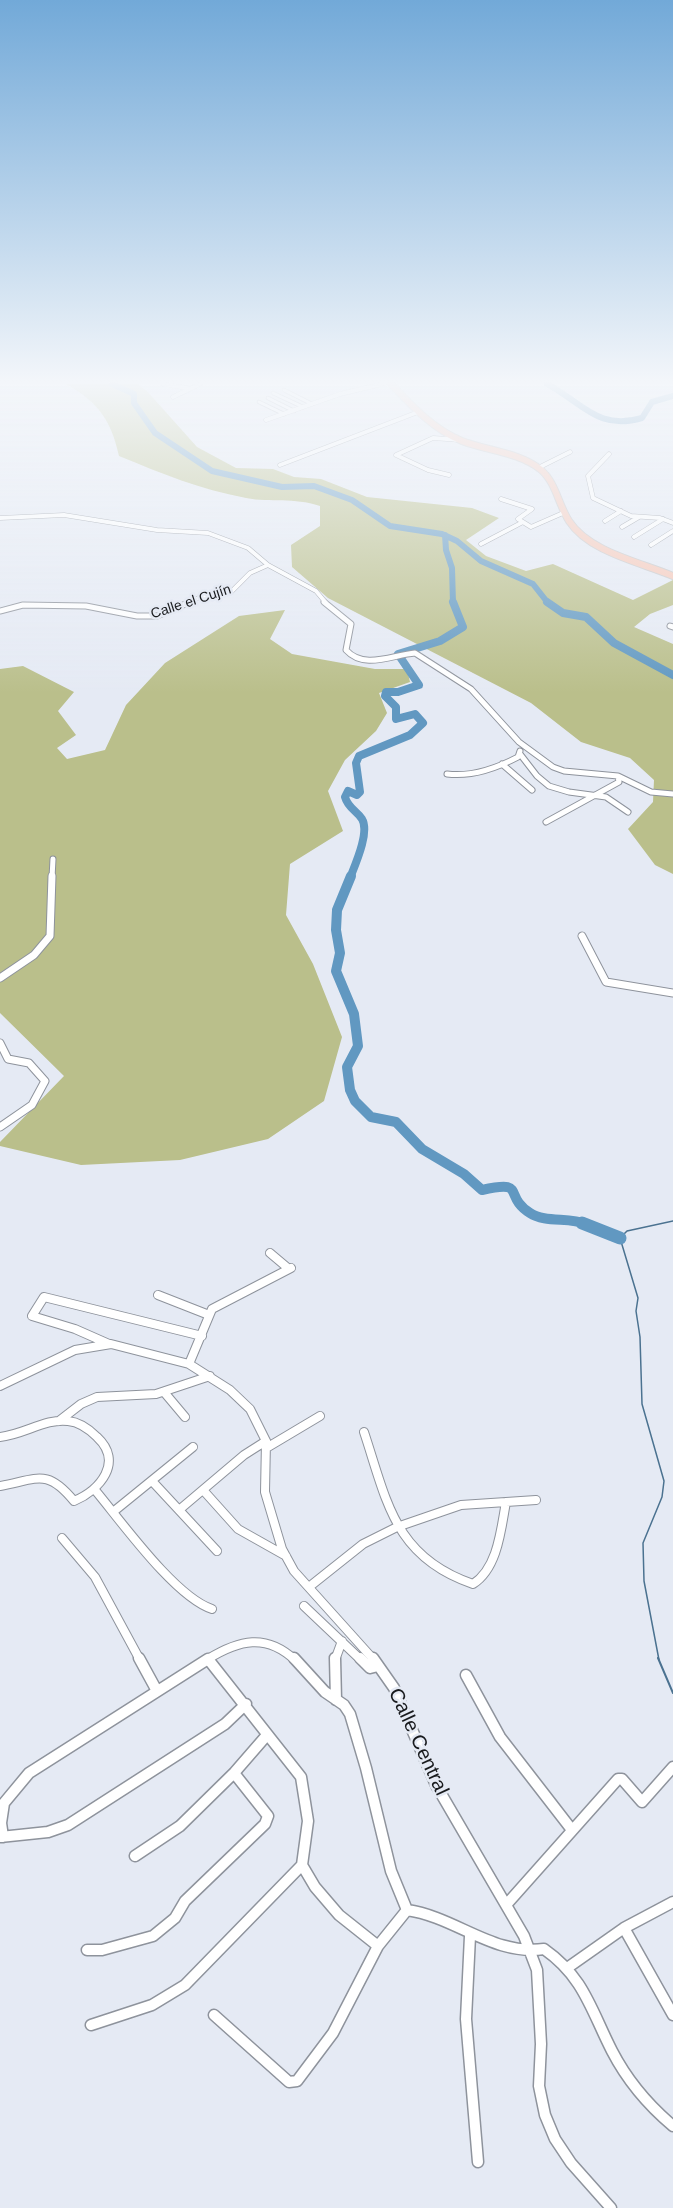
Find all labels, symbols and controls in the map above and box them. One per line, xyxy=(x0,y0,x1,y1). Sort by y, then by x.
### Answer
street label: Calle el Cujín xyxy=(149,581,233,623)
street label: Calle Central xyxy=(383,1685,453,1799)

